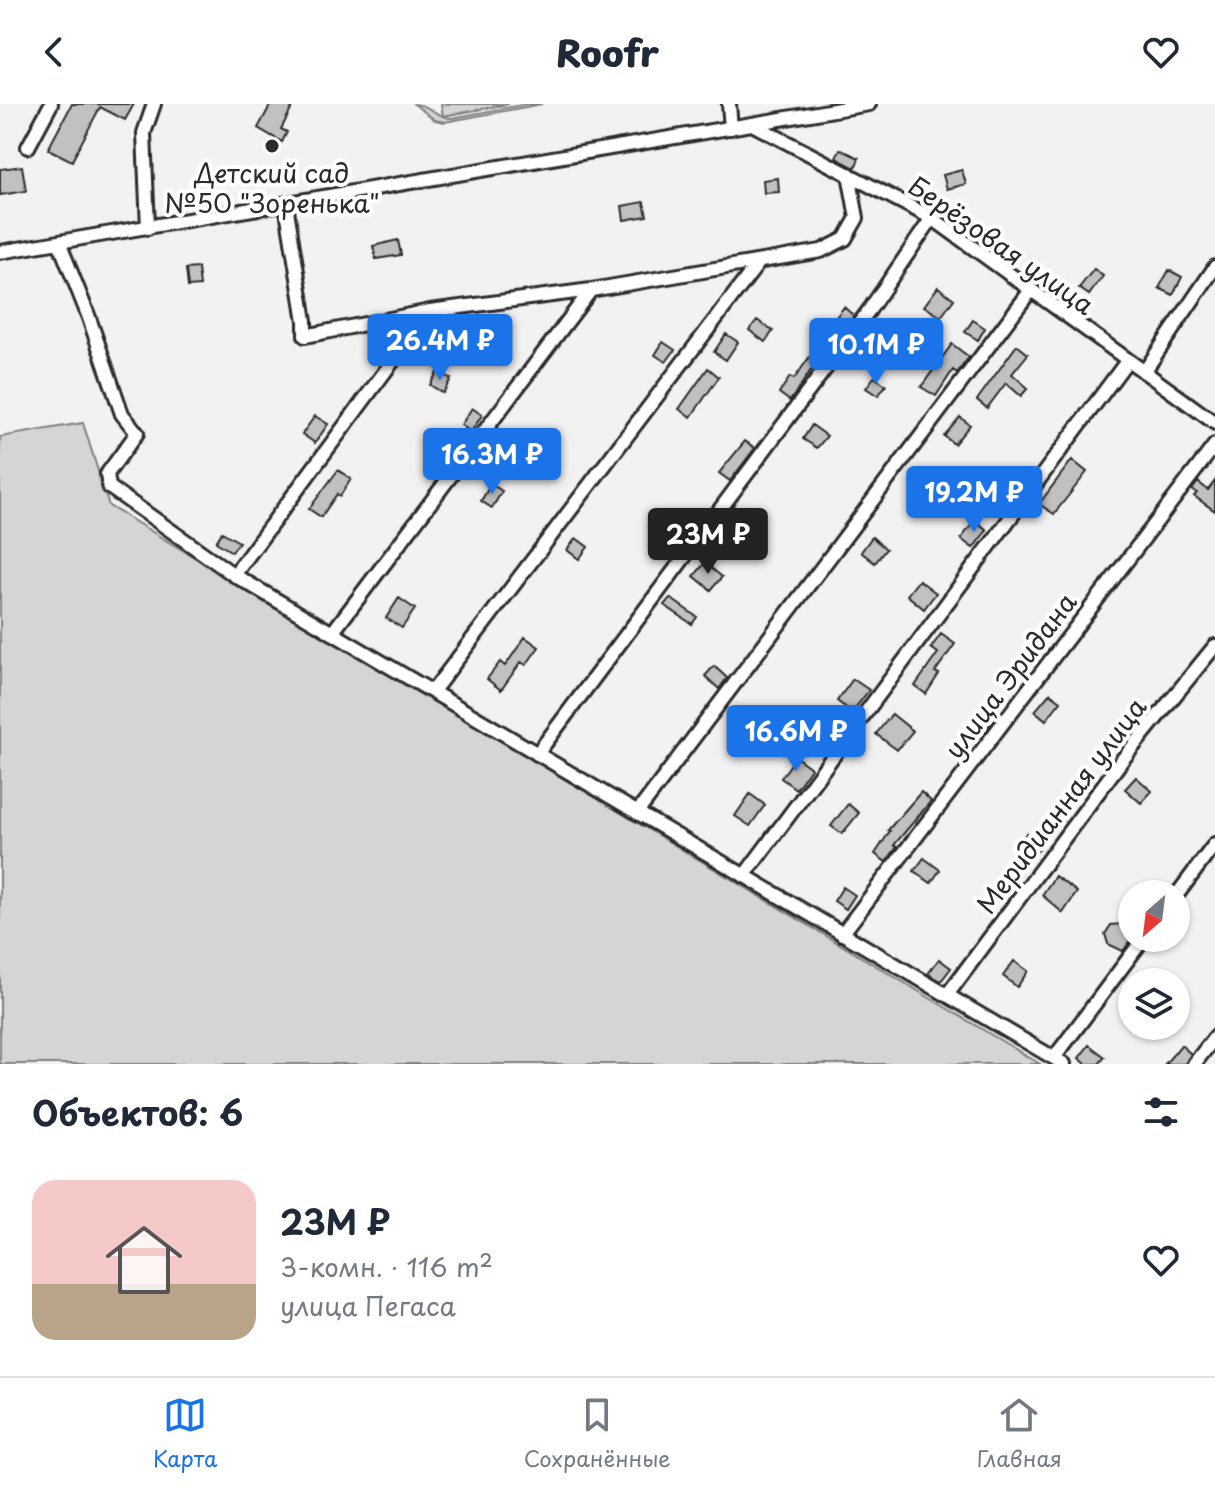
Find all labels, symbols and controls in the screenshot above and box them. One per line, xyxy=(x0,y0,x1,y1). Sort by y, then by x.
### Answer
text: Roofr xyxy=(556,25,659,79)
icon: back xyxy=(32,30,76,74)
icon: heart xyxy=(1139,30,1183,74)
marker: Детский сад №50 "Зоренька" xyxy=(263,137,281,155)
place label: Детский сад №50 "Зоренька" xyxy=(164,153,380,222)
street label: Берёзовая улица xyxy=(901,166,1103,324)
pin: 26.4M ₽ xyxy=(366,314,514,382)
pin: 10.1M ₽ xyxy=(802,318,950,386)
text: 26.4M ₽ xyxy=(385,320,495,359)
text: 10.1M ₽ xyxy=(827,324,925,363)
pin: 16.3M ₽ xyxy=(418,428,566,496)
text: 16.3M ₽ xyxy=(441,434,543,473)
pin: 19.2M ₽ xyxy=(900,466,1048,534)
text: 19.2M ₽ xyxy=(924,472,1024,511)
pin: 23M ₽ xyxy=(652,508,764,576)
text: 23M ₽ xyxy=(666,514,750,553)
street label: улица Эридана xyxy=(934,583,1086,766)
street label: Меридианная улица xyxy=(966,688,1155,921)
pin: 16.6M ₽ xyxy=(722,705,870,773)
text: 16.6M ₽ xyxy=(745,711,847,750)
north arrow xyxy=(1118,880,1190,952)
map controls xyxy=(1118,880,1190,1040)
button: layers xyxy=(1118,968,1190,1040)
text: Объектов: 6 xyxy=(32,1086,243,1138)
icon: filters xyxy=(1139,1090,1183,1134)
text: 23M ₽ xyxy=(280,1195,390,1247)
icon: home xyxy=(96,1212,192,1308)
icon: heart xyxy=(1139,1238,1183,1282)
text: 3-комн. · 116 m² xyxy=(280,1247,493,1286)
text: улица Пегаса xyxy=(280,1286,456,1325)
tab: Карта xyxy=(153,1393,218,1474)
tab: Сохранённые xyxy=(524,1393,671,1474)
tab: Главная xyxy=(977,1393,1062,1474)

